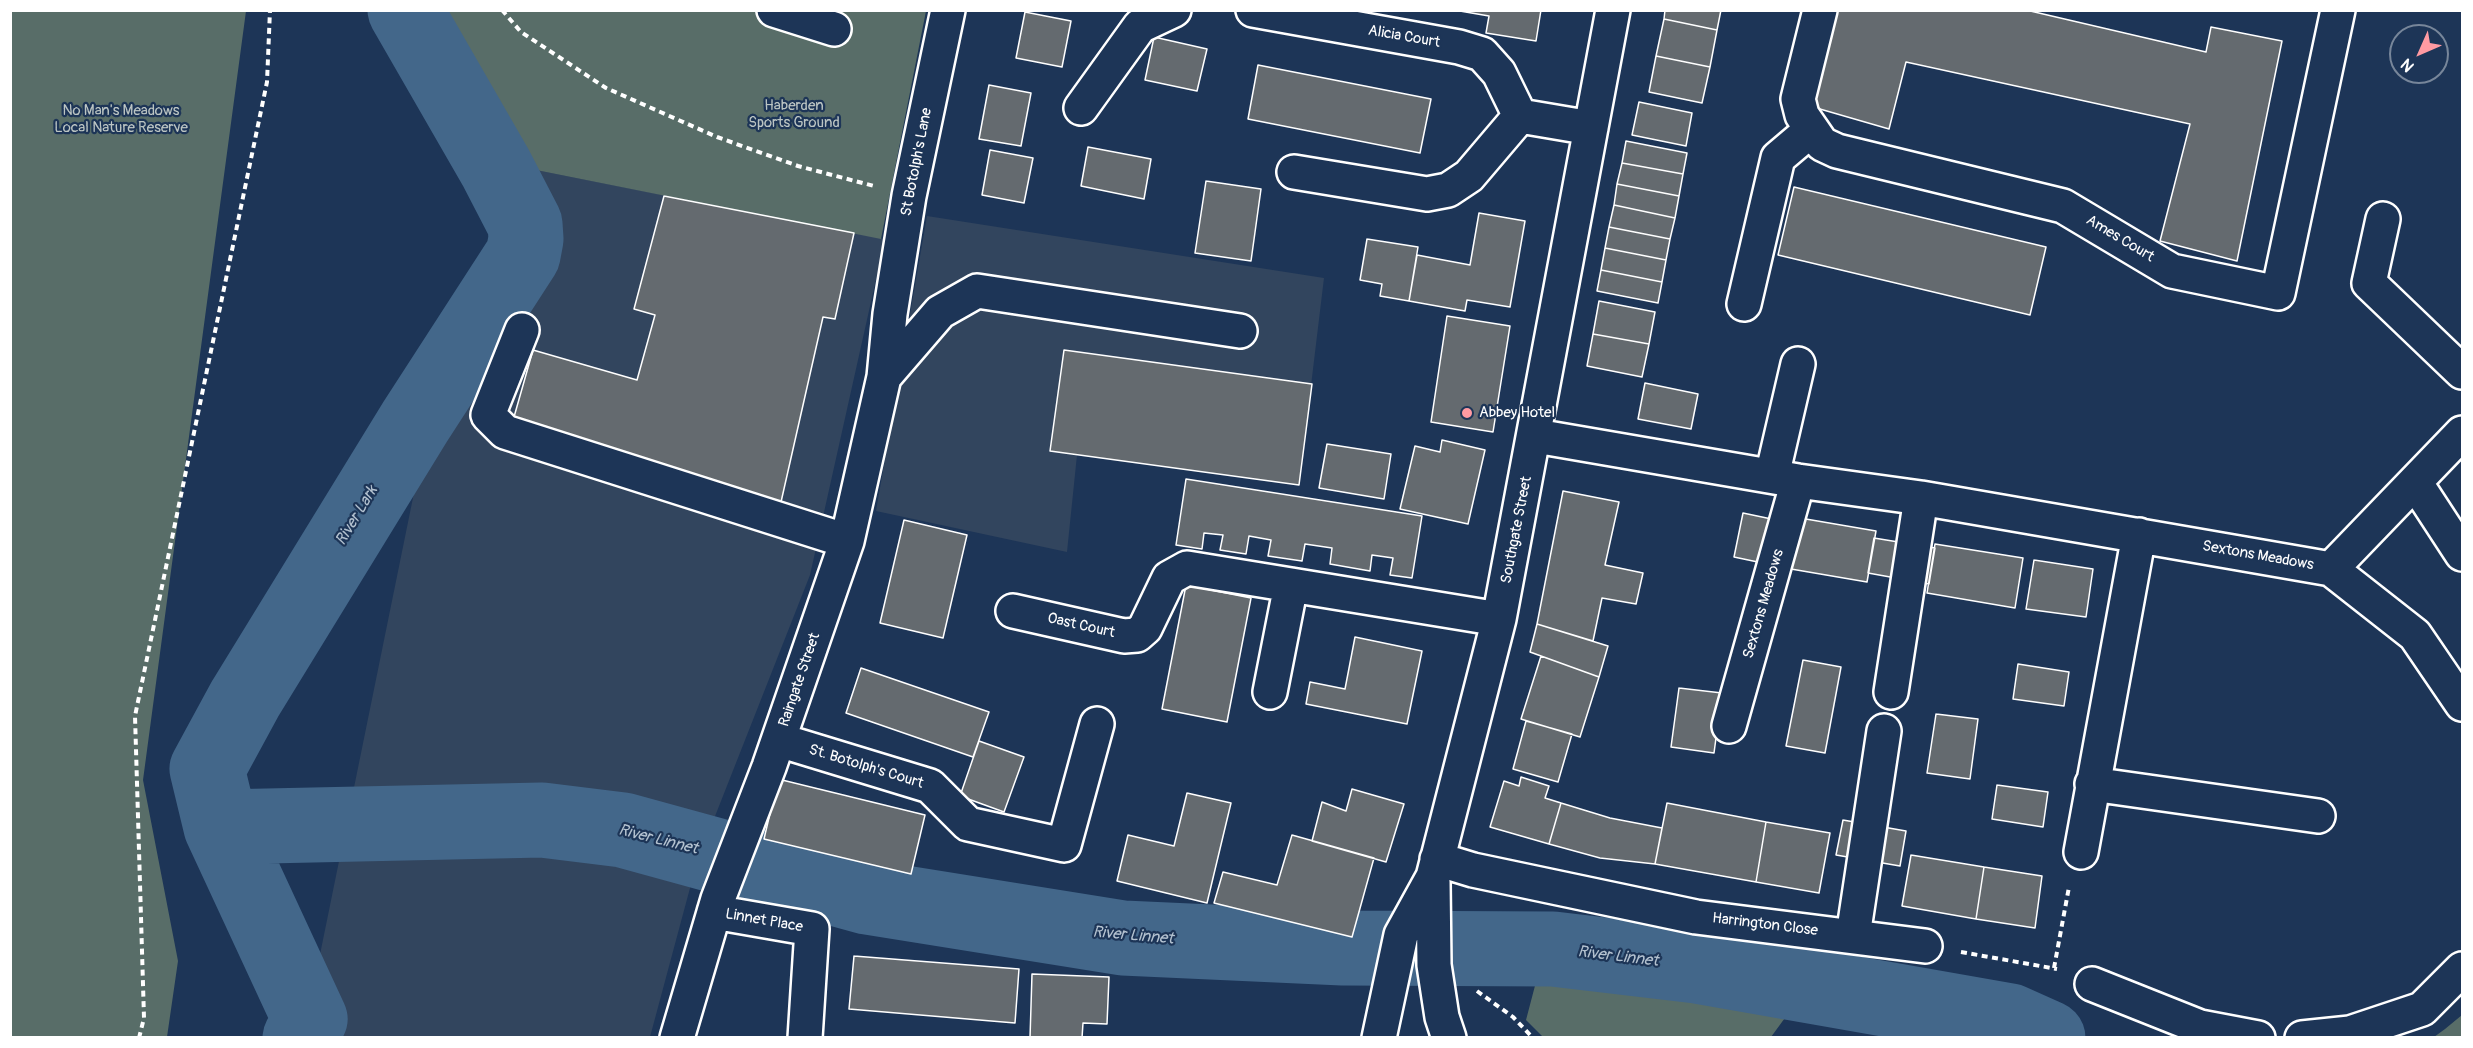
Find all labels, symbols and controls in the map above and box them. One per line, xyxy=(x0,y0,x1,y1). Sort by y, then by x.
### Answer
street label: Alicia Court xyxy=(1367,22,1441,52)
north arrow xyxy=(2389,24,2449,84)
text: N xyxy=(2397,54,2419,76)
park label: Haberden Sports Ground xyxy=(748,97,840,132)
park label: No Man's Meadows Local Nature Reserve xyxy=(54,102,188,137)
street label: St Botolph's Lane xyxy=(898,106,936,218)
street label: Ames Court xyxy=(2083,212,2157,266)
place label: Abbey Hotel xyxy=(1479,404,1555,422)
marker: Abbey Hotel xyxy=(1460,406,1474,420)
street label: Southgate Street xyxy=(1498,475,1536,585)
water label: River Lark xyxy=(332,483,382,549)
street label: Sextons Meadows xyxy=(2201,537,2315,575)
street label: Sextons Meadows xyxy=(1740,547,1788,661)
street label: Oast Court xyxy=(1045,609,1117,643)
street label: Raingate Street xyxy=(776,631,824,729)
street label: St. Botolph's Court xyxy=(807,741,925,793)
water label: River Linnet xyxy=(616,821,700,859)
street label: Linnet Place xyxy=(724,905,804,937)
street label: Harrington Close xyxy=(1711,910,1819,940)
water label: River Linnet xyxy=(1092,923,1174,949)
water label: River Linnet xyxy=(1577,943,1659,971)

